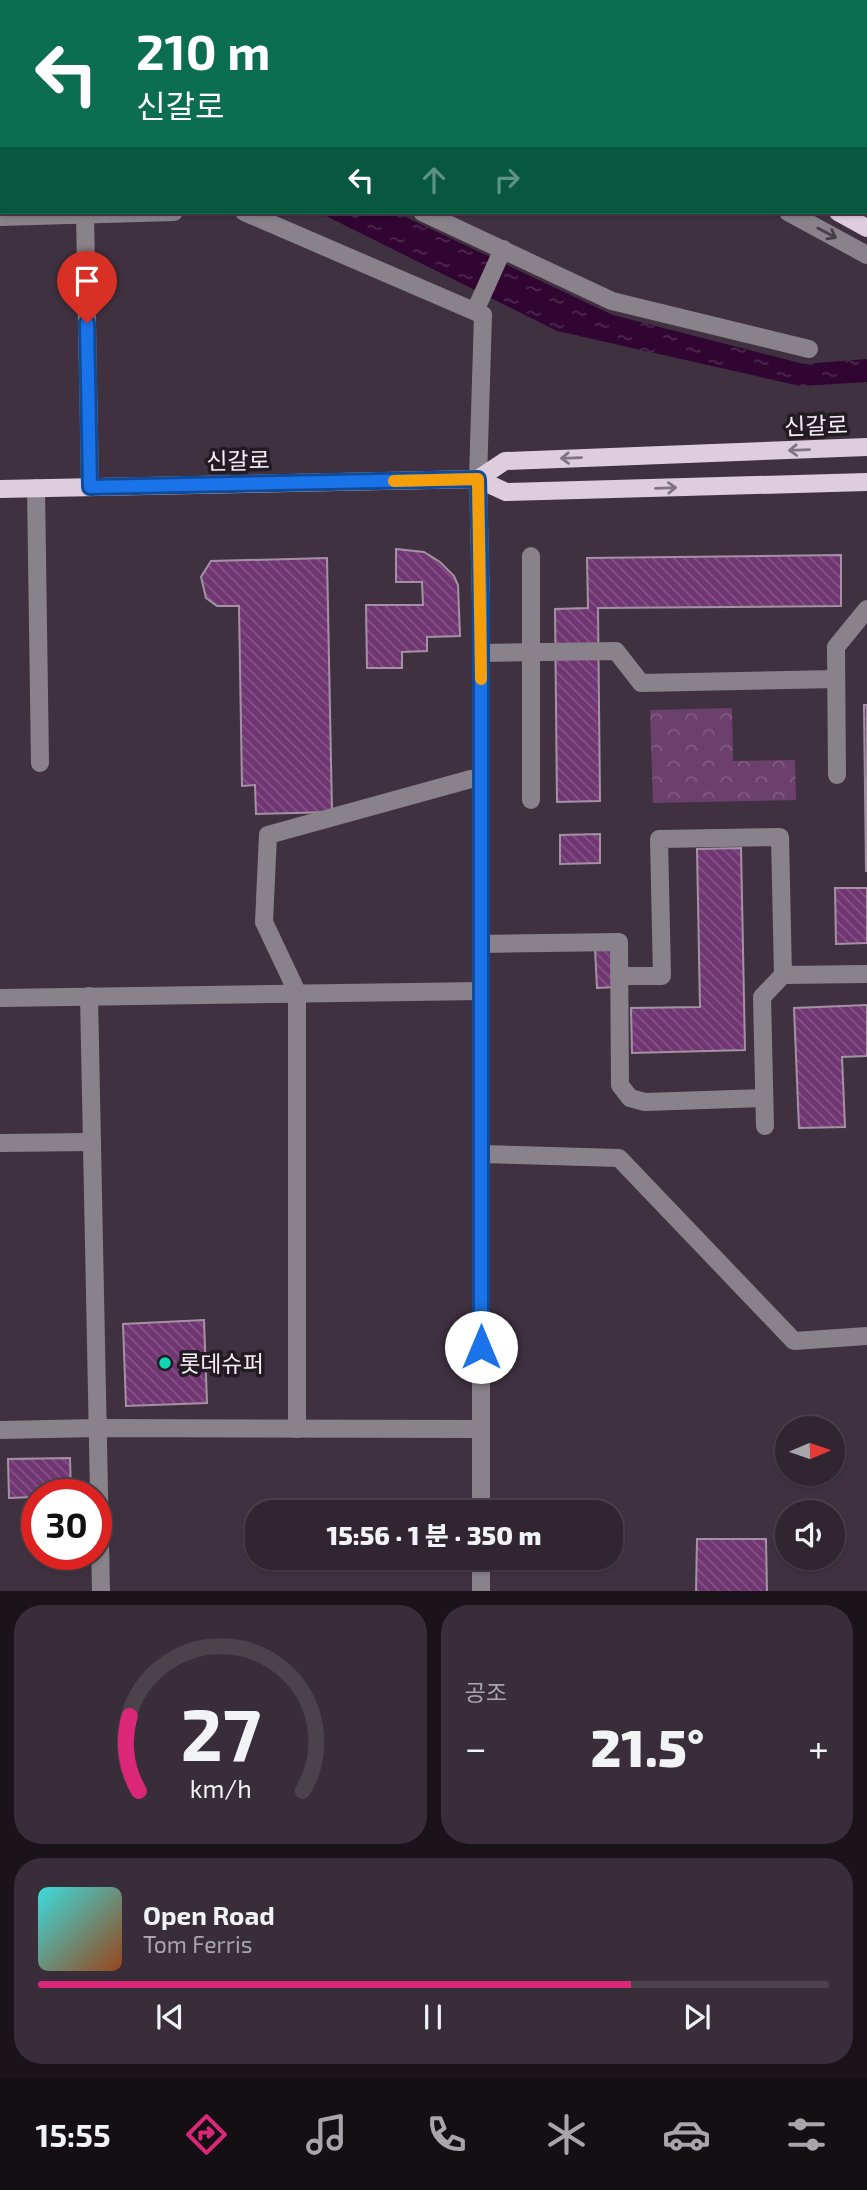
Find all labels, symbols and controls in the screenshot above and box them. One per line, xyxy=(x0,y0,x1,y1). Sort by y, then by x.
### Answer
text: 210 m xyxy=(136,21,270,80)
icon: left xyxy=(21,28,112,119)
text: 신갈로 xyxy=(136,86,224,124)
icon: left xyxy=(342,161,380,199)
icon: ahead xyxy=(415,161,453,199)
icon: right xyxy=(488,161,526,199)
one-way arrow xyxy=(817,226,837,240)
pin xyxy=(57,251,117,323)
icon: arrive xyxy=(68,262,106,300)
street label: 신갈로 xyxy=(784,410,848,440)
one-way arrow xyxy=(788,443,811,456)
street label: 신갈로 xyxy=(206,445,270,475)
one-way arrow xyxy=(560,452,583,465)
one-way arrow xyxy=(654,481,677,494)
position arrow xyxy=(444,1310,518,1384)
place label: 롯데슈퍼 xyxy=(179,1349,264,1377)
marker: 롯데슈퍼 xyxy=(157,1355,173,1371)
north arrow xyxy=(775,1416,845,1486)
map controls xyxy=(775,1416,845,1570)
speed limit sign: 30 xyxy=(21,1479,112,1570)
button: sound xyxy=(775,1500,845,1570)
text: 15:56 · 1 분 · 350 m xyxy=(327,1519,542,1550)
text: 공조 xyxy=(465,1678,507,1706)
text: 27 xyxy=(180,1688,261,1776)
text: 21.5° xyxy=(590,1715,704,1777)
text: − xyxy=(465,1724,487,1770)
text: + xyxy=(808,1724,829,1770)
text: km/h xyxy=(189,1772,251,1802)
text: Open Road xyxy=(143,1899,275,1930)
text: Tom Ferris xyxy=(143,1930,252,1958)
icon: previous xyxy=(151,1998,189,2036)
icon: pause xyxy=(414,1998,452,2036)
icon: next xyxy=(678,1998,716,2036)
icon: directions xyxy=(182,2110,231,2159)
icon: music xyxy=(302,2110,351,2159)
icon: phone xyxy=(422,2110,471,2159)
icon: climate xyxy=(542,2110,591,2159)
icon: car xyxy=(662,2110,711,2159)
icon: filters xyxy=(782,2110,831,2159)
text: 15:55 xyxy=(36,2115,111,2153)

